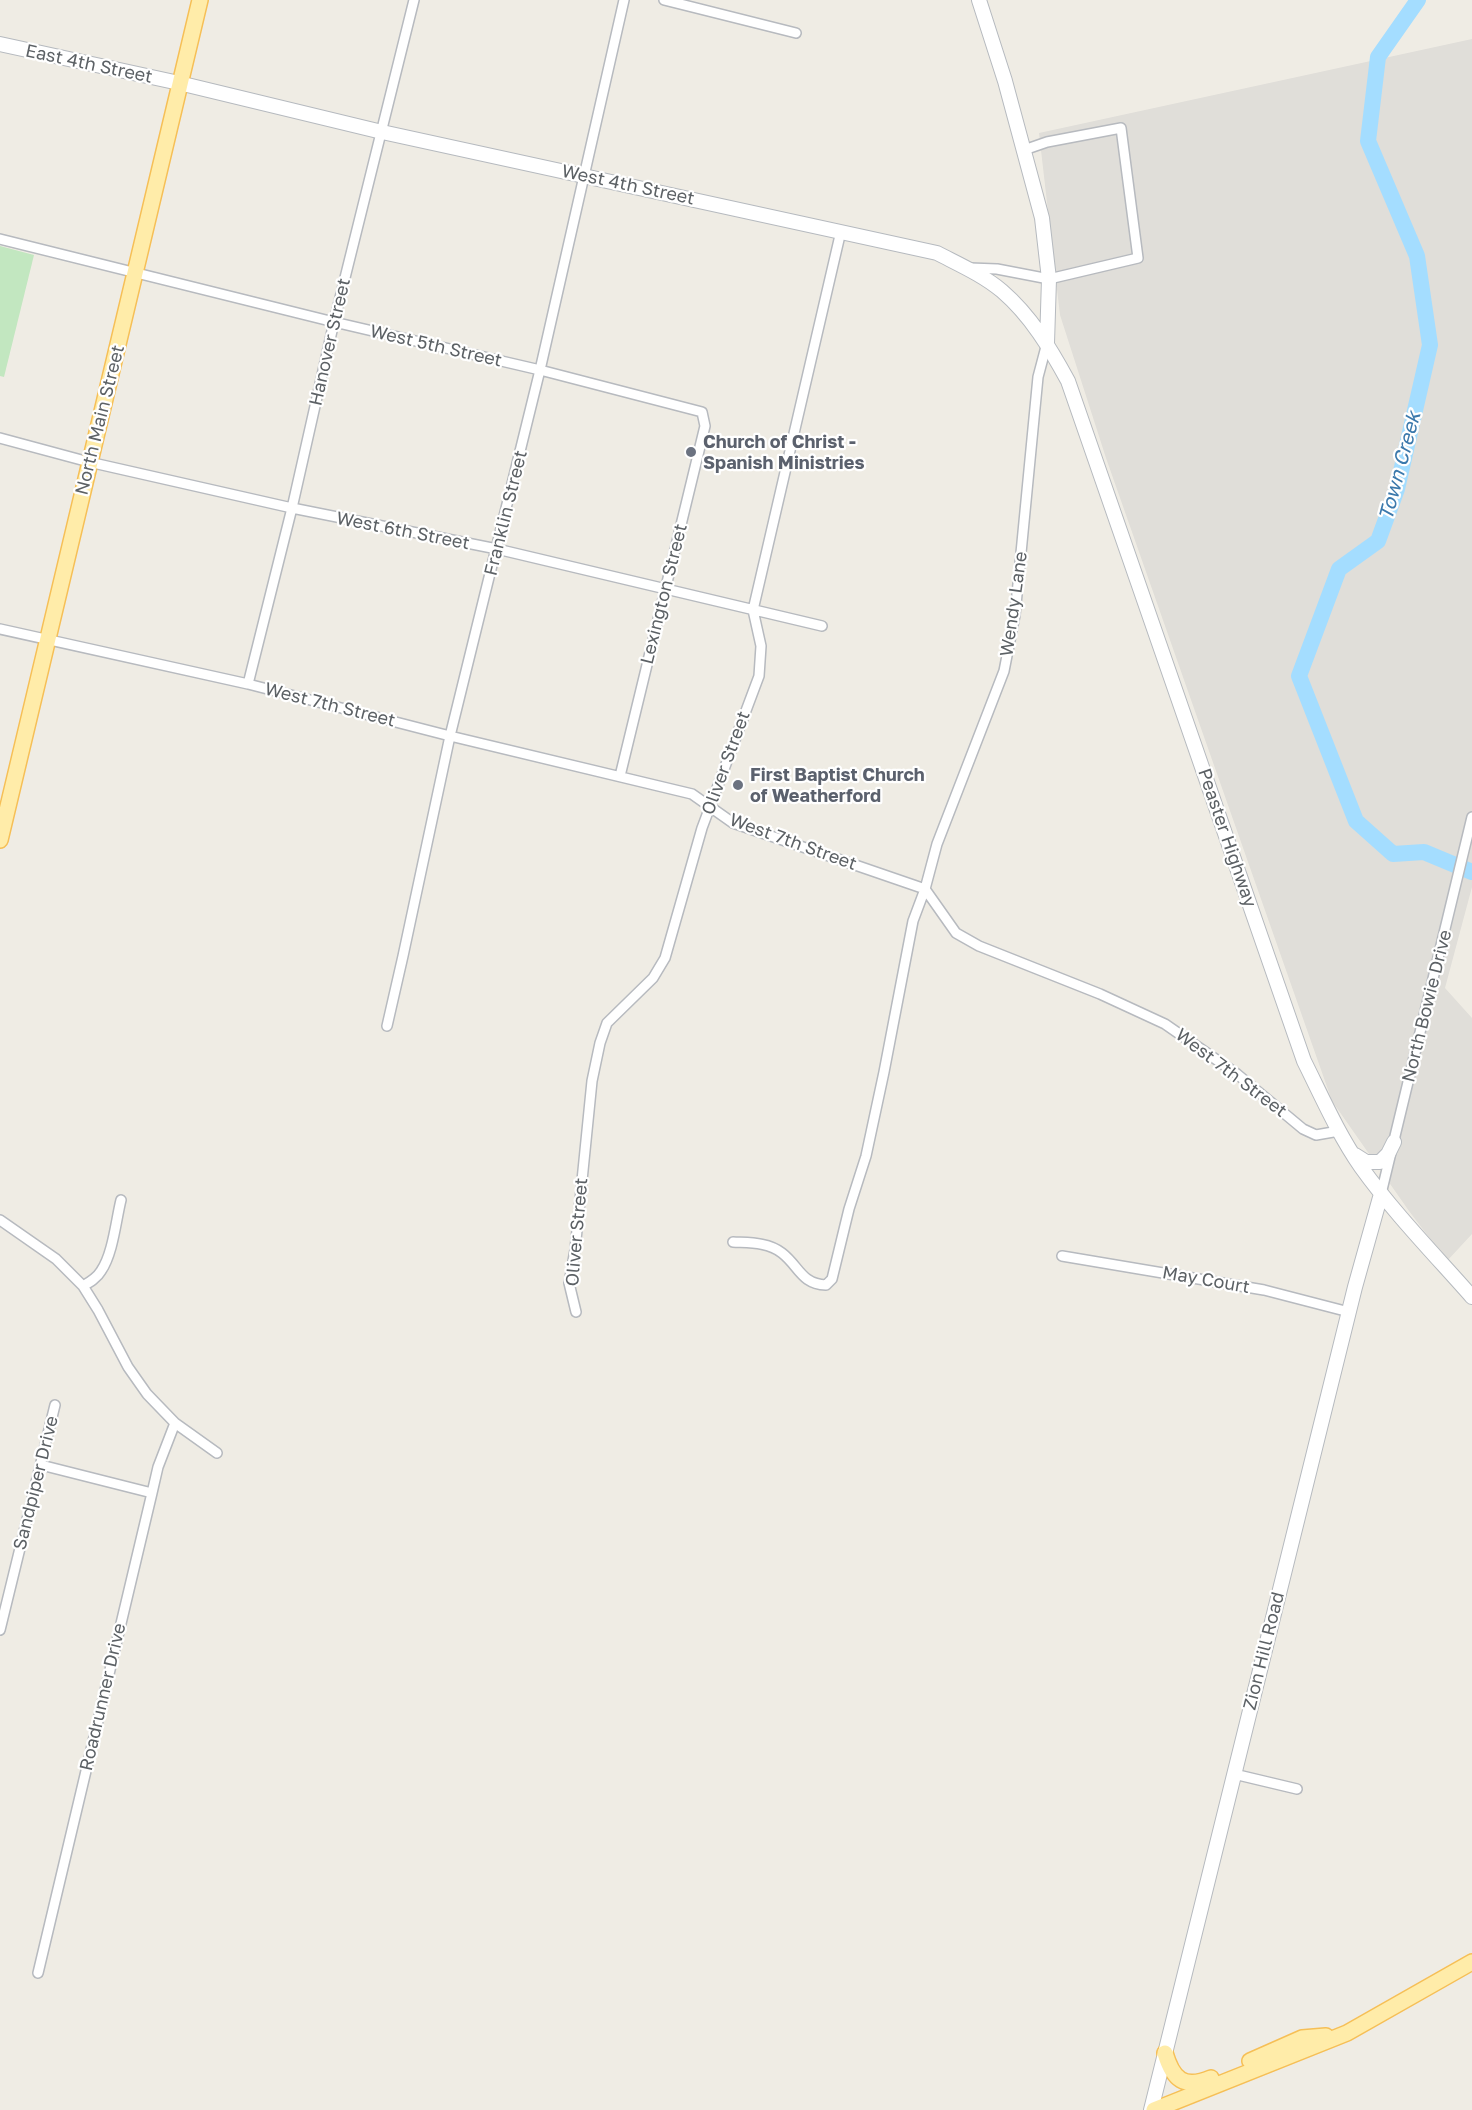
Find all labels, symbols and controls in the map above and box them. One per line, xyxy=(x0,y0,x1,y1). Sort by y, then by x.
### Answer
street label: East 4th Street xyxy=(24,40,154,88)
street label: West 4th Street xyxy=(560,160,696,210)
street label: Hanover Street xyxy=(305,276,355,408)
street label: West 5th Street xyxy=(368,320,504,372)
street label: North Main Street xyxy=(71,343,129,497)
water label: Town Creek xyxy=(1374,409,1426,523)
place label: Church of Christ - Spanish Ministries xyxy=(703,431,864,474)
marker: Church of Christ - Spanish Ministries xyxy=(684,445,698,459)
street label: Franklin Street xyxy=(480,448,532,578)
street label: West 6th Street xyxy=(335,508,471,554)
street label: Lexington Street xyxy=(636,522,692,666)
street label: Wendy Lane xyxy=(996,550,1032,658)
street label: West 7th Street xyxy=(262,678,398,732)
street label: Oliver Street xyxy=(697,708,755,818)
place label: First Baptist Church of Weatherford xyxy=(750,764,925,806)
street label: Peaster Highway xyxy=(1193,766,1261,910)
marker: First Baptist Church of Weatherford xyxy=(731,778,745,792)
street label: West 7th Street xyxy=(726,809,860,875)
street label: North Bowie Drive xyxy=(1398,928,1456,1084)
street label: West 7th Street xyxy=(1171,1024,1291,1122)
street label: Oliver Street xyxy=(561,1177,593,1287)
street label: May Court xyxy=(1161,1262,1251,1298)
street label: Sandpiper Drive xyxy=(9,1414,63,1552)
street label: Zion Hill Road xyxy=(1239,1590,1289,1712)
street label: Roadrunner Drive xyxy=(76,1621,130,1773)

